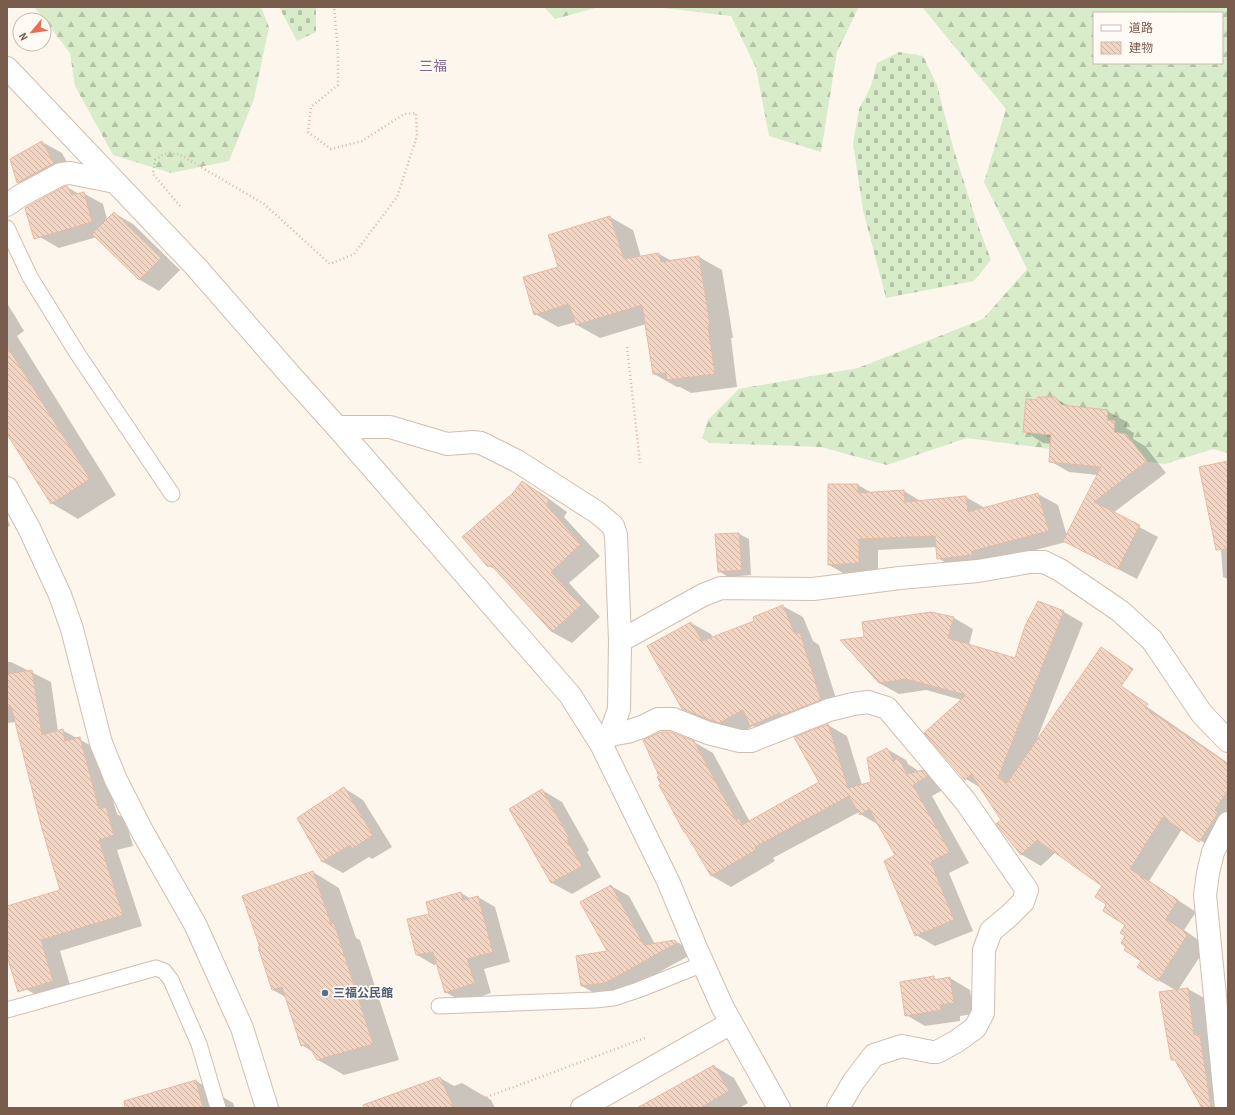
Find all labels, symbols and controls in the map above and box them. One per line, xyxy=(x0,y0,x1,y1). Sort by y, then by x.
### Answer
north arrow xyxy=(12,12,52,52)
legend xyxy=(1093,12,1223,64)
text: 道路 xyxy=(1129,20,1153,36)
text: N xyxy=(16,31,31,43)
text: 建物 xyxy=(1129,40,1153,56)
district label: 三福 xyxy=(419,57,447,75)
place label: 三福公民館 xyxy=(333,985,393,1001)
marker: 三福公民館 xyxy=(320,988,330,998)

